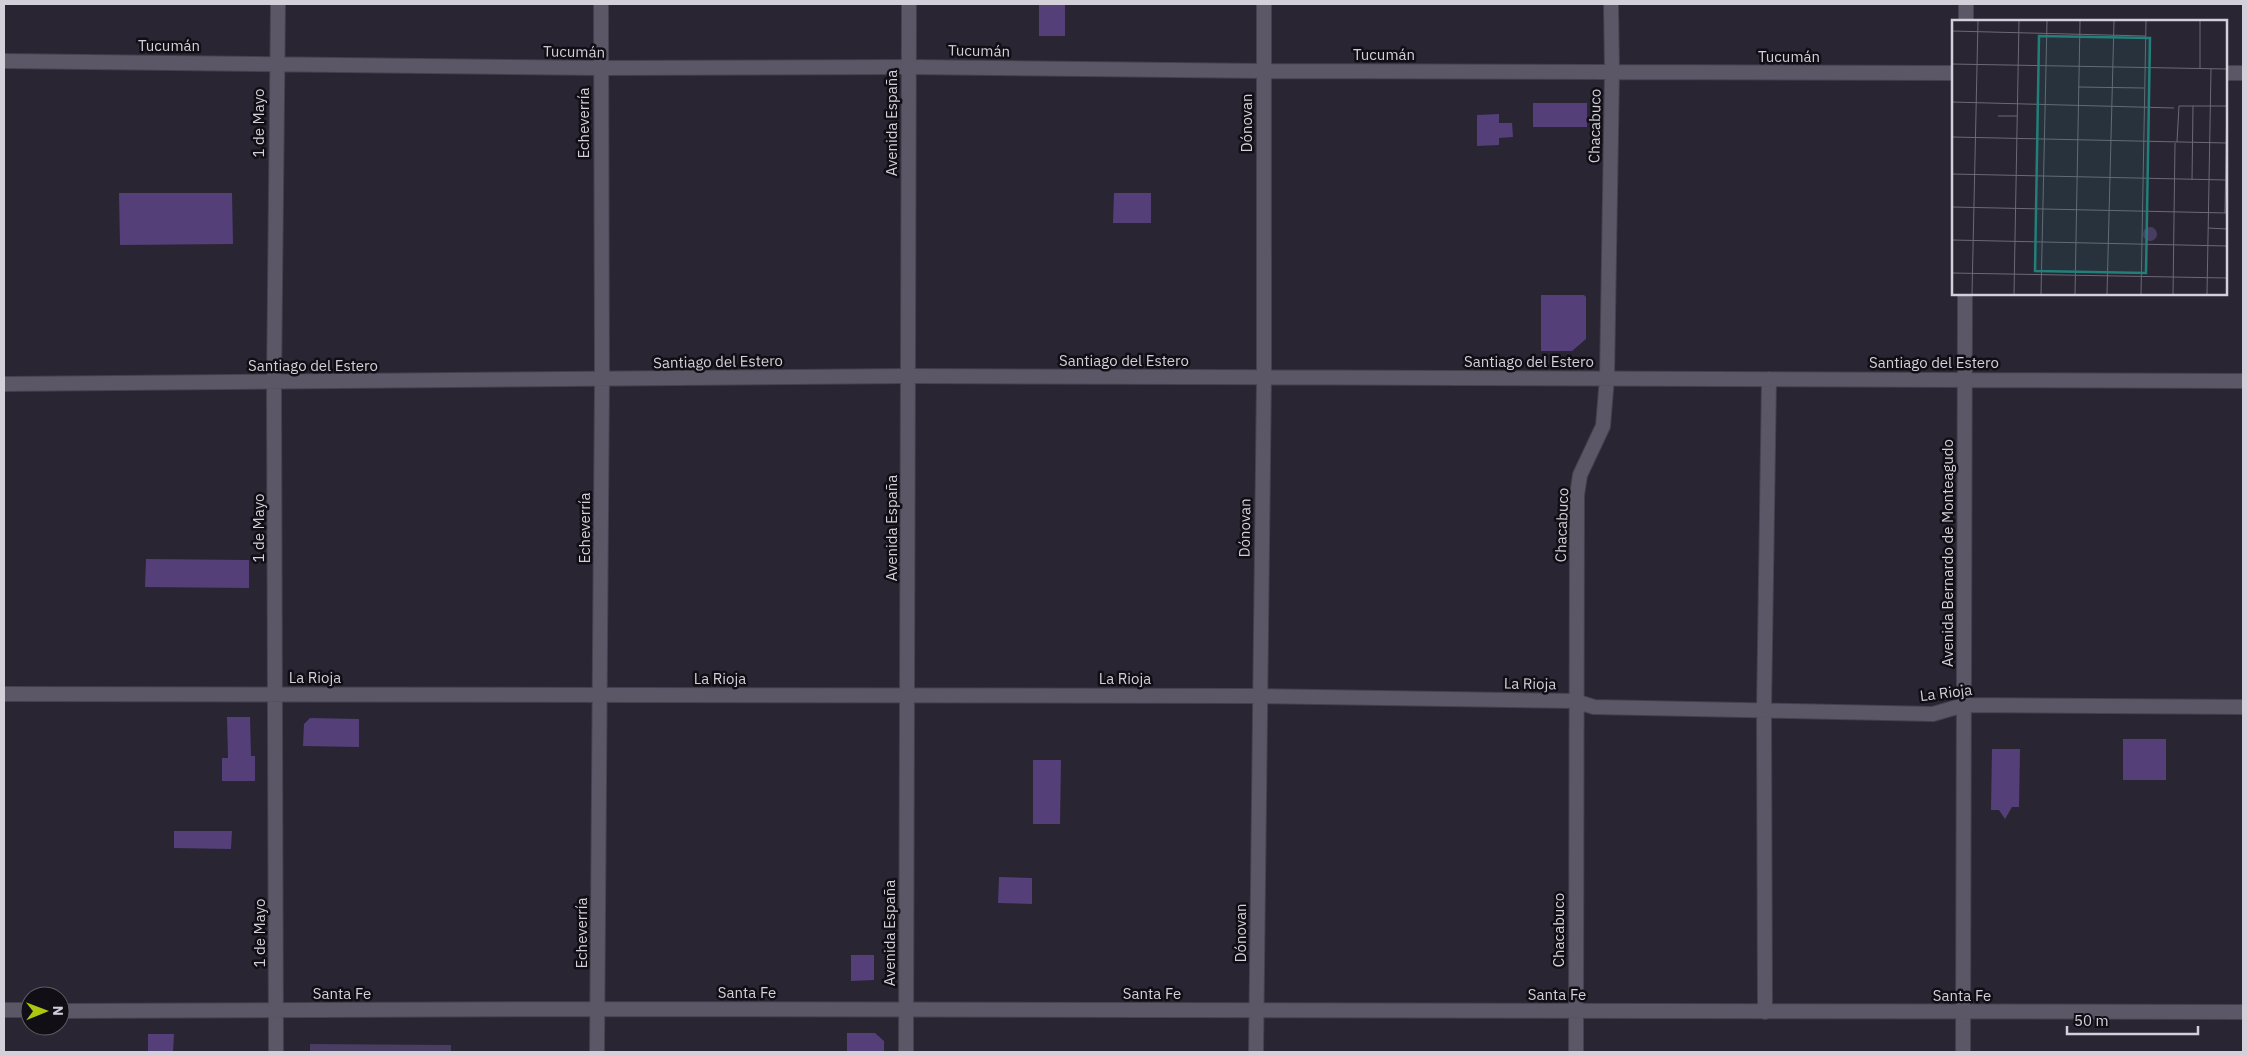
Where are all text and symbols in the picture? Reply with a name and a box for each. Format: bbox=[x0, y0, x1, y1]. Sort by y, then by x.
inset map bbox=[1952, 20, 2227, 295]
street label: Tucumán bbox=[138, 36, 200, 55]
street label: Tucumán bbox=[948, 40, 1010, 61]
street label: Tucumán bbox=[543, 41, 605, 62]
street label: Tucumán bbox=[1353, 45, 1415, 64]
street label: Tucumán bbox=[1758, 47, 1820, 66]
street label: Avenida España bbox=[882, 70, 901, 176]
street label: Echeverría bbox=[574, 87, 593, 159]
street label: 1 de Mayo bbox=[249, 89, 268, 157]
street label: Chacabuco bbox=[1584, 89, 1605, 163]
street label: Dónovan bbox=[1237, 93, 1256, 153]
street label: Santiago del Estero bbox=[653, 351, 783, 372]
street label: Santiago del Estero bbox=[1059, 351, 1189, 370]
street label: Santiago del Estero bbox=[1464, 352, 1594, 371]
street label: Santiago del Estero bbox=[1869, 353, 1999, 372]
street label: Santiago del Estero bbox=[248, 356, 378, 375]
street label: Avenida Bernardo de Monteagudo bbox=[1938, 439, 1957, 667]
street label: Avenida España bbox=[882, 475, 901, 581]
street label: Chacabuco bbox=[1551, 487, 1572, 563]
street label: Echeverría bbox=[575, 492, 594, 564]
street label: 1 de Mayo bbox=[249, 494, 268, 562]
street label: Dónovan bbox=[1234, 498, 1255, 558]
street label: La Rioja bbox=[289, 668, 341, 687]
street label: La Rioja bbox=[694, 669, 746, 688]
street label: La Rioja bbox=[1099, 669, 1151, 688]
street label: La Rioja bbox=[1504, 674, 1556, 693]
street label: La Rioja bbox=[1919, 680, 1973, 705]
street label: Avenida España bbox=[880, 880, 899, 986]
street label: Chacabuco bbox=[1549, 893, 1568, 967]
street label: Echeverría bbox=[572, 897, 591, 969]
street label: 1 de Mayo bbox=[250, 899, 269, 967]
street label: Dónovan bbox=[1231, 903, 1250, 963]
street label: Santa Fe bbox=[718, 983, 776, 1002]
street label: Santa Fe bbox=[313, 984, 371, 1003]
street label: Santa Fe bbox=[1123, 984, 1181, 1003]
street label: Santa Fe bbox=[1528, 985, 1586, 1004]
north arrow bbox=[20, 986, 70, 1036]
street label: Santa Fe bbox=[1933, 986, 1991, 1005]
scale bar bbox=[2067, 1004, 2198, 1036]
text: N bbox=[49, 1006, 67, 1016]
text: 50 m bbox=[2074, 1011, 2109, 1030]

